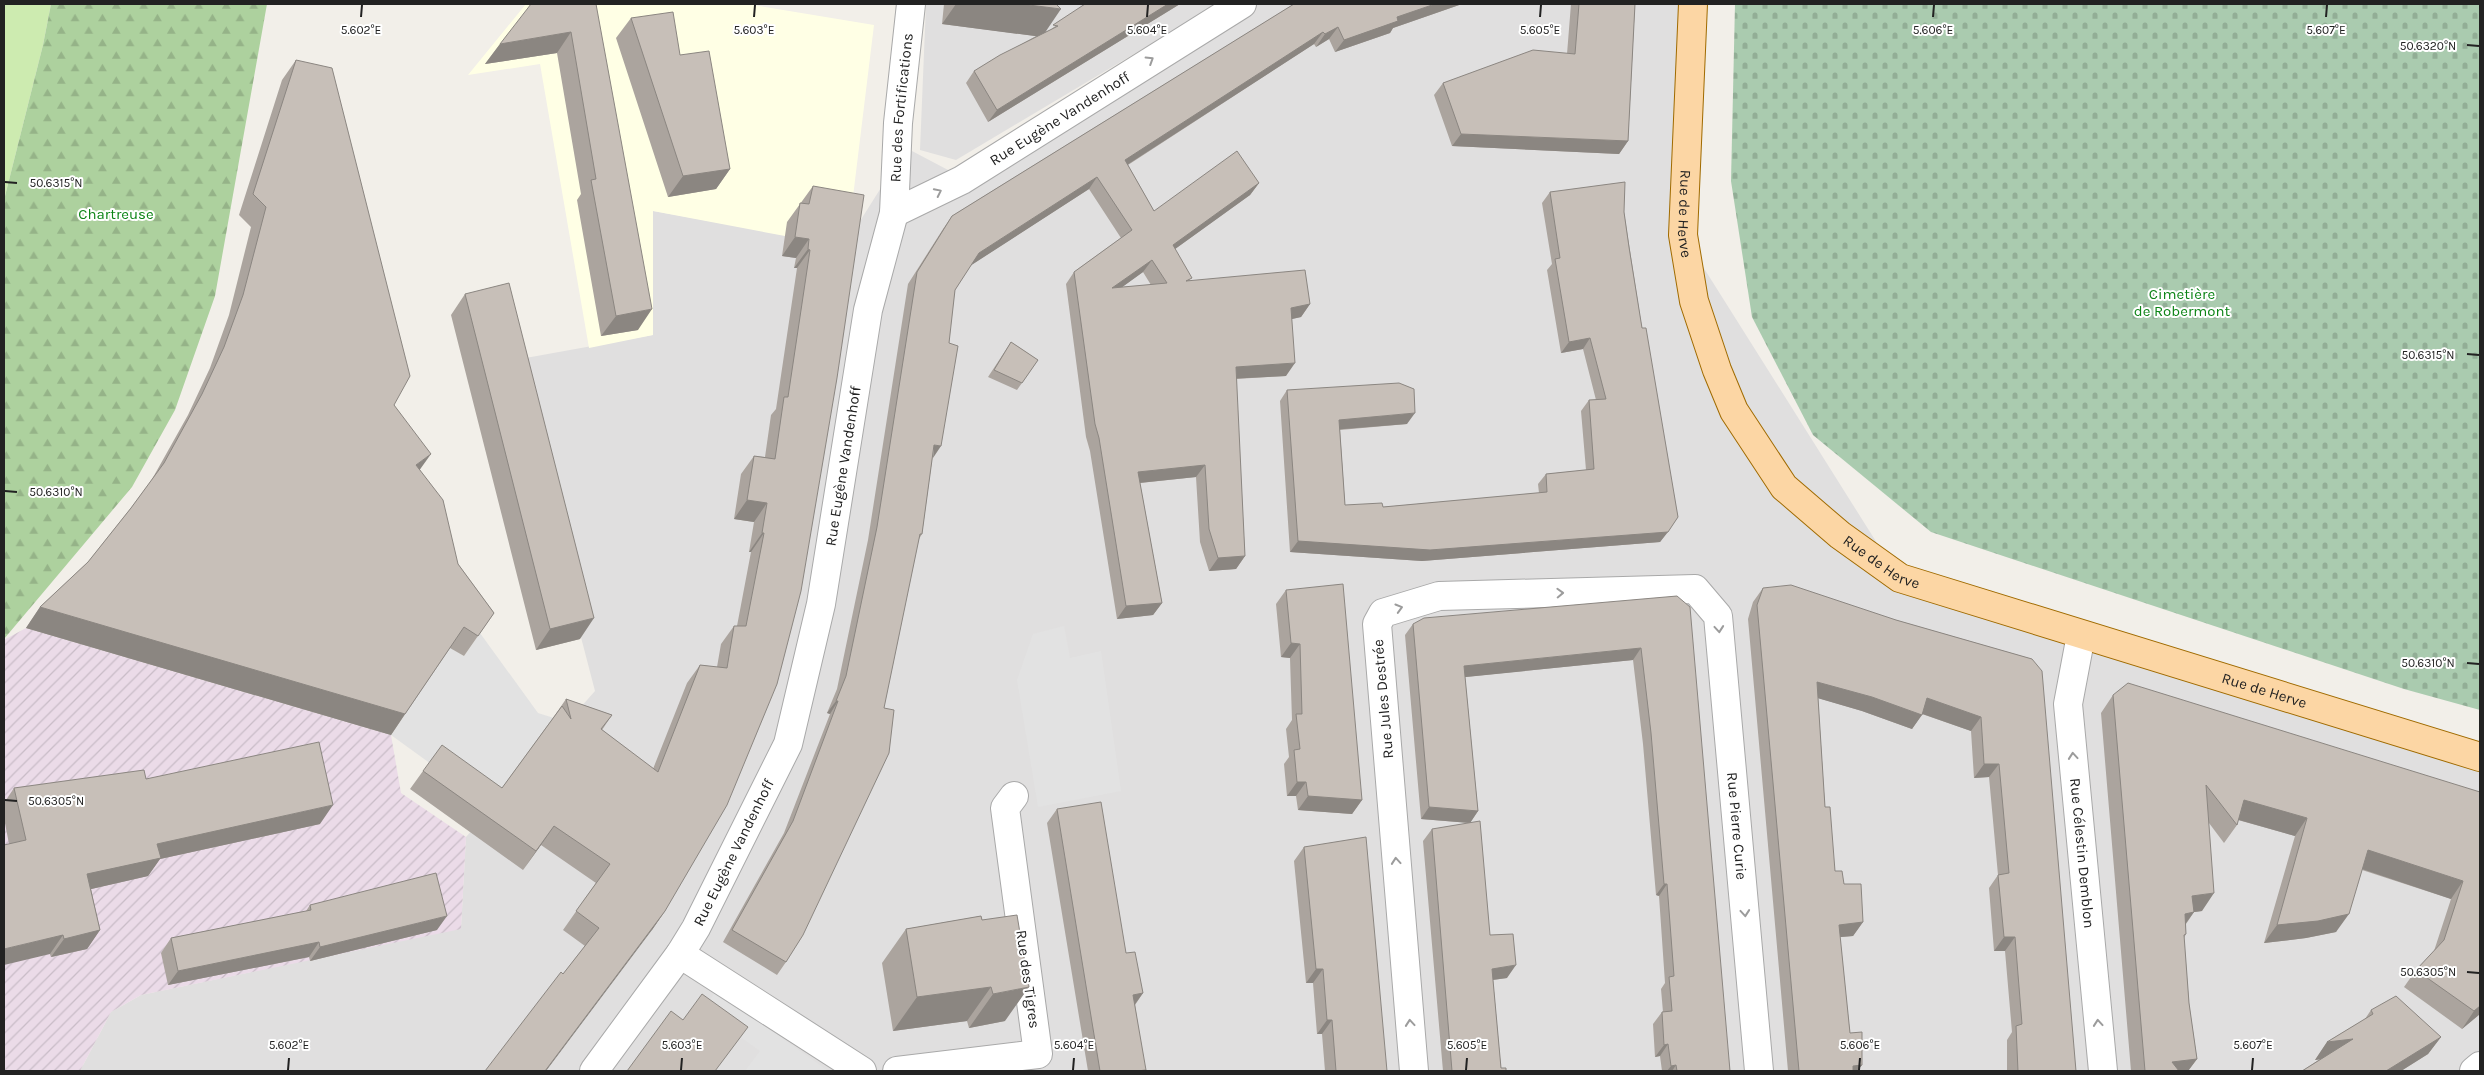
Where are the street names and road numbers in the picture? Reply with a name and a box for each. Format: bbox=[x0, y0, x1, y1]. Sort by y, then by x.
street label: Rue des Fortifications bbox=[886, 32, 917, 183]
street label: Rue Eugène Vandenhoff bbox=[986, 67, 1134, 169]
street label: Rue de Herve bbox=[1674, 169, 1696, 259]
street label: Rue Eugène Vandenhoff bbox=[821, 384, 865, 547]
street label: Rue de Herve bbox=[1840, 531, 1922, 593]
street label: Rue Jules Destrée bbox=[1369, 638, 1397, 760]
street label: Rue de Herve bbox=[2220, 669, 2309, 712]
street label: Rue Pierre Curie bbox=[1723, 771, 1751, 881]
street label: Rue Eugène Vandenhoff bbox=[689, 775, 778, 929]
street label: Rue Célestin Demblon bbox=[2066, 777, 2098, 929]
street label: Rue des Tigres bbox=[1012, 929, 1044, 1029]

